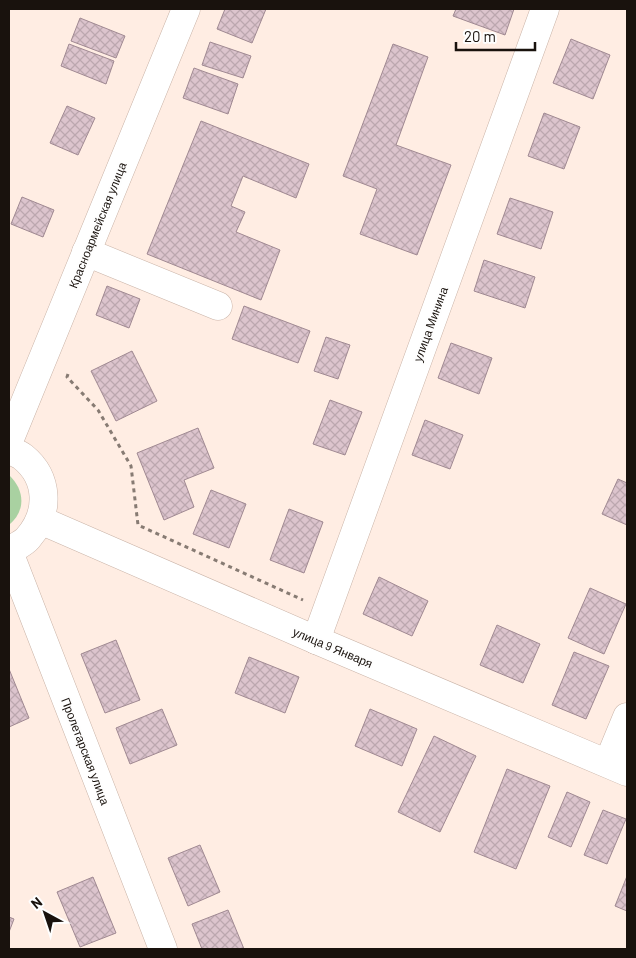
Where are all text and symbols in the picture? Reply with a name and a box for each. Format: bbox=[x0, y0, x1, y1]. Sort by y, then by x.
scale bar bbox=[456, 20, 535, 52]
text: 20 m bbox=[464, 27, 496, 45]
street label: Красноармейская улица bbox=[65, 160, 130, 290]
street label: улица Минина bbox=[410, 284, 451, 364]
street label: улица 9 Января bbox=[291, 624, 375, 671]
street label: Пролетарская улица bbox=[58, 695, 113, 807]
north arrow bbox=[20, 888, 70, 938]
text: N bbox=[27, 893, 45, 912]

